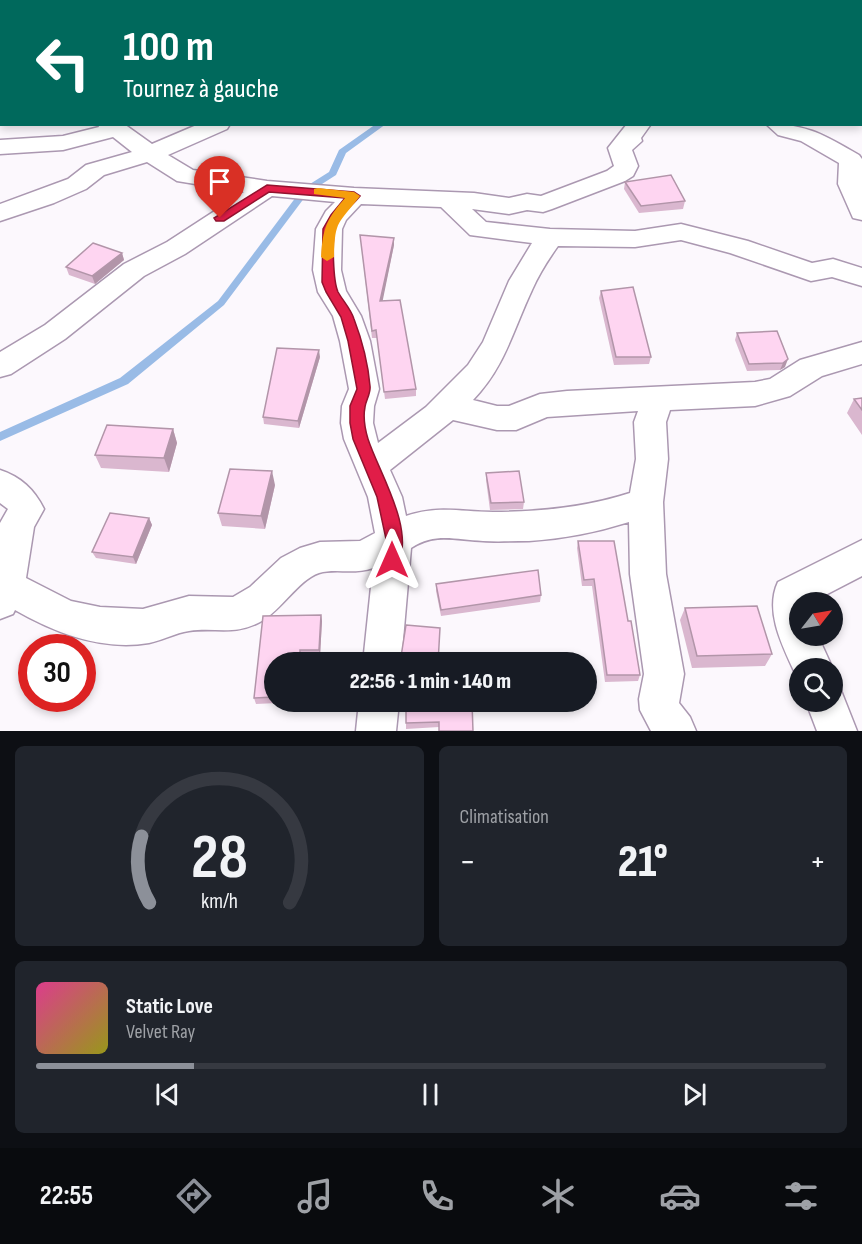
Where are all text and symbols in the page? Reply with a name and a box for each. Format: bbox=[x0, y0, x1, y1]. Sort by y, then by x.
text: 100 m bbox=[123, 22, 214, 73]
icon: left bbox=[24, 24, 102, 102]
text: Tournez à gauche bbox=[123, 73, 279, 105]
pin bbox=[194, 156, 245, 218]
icon: arrive bbox=[203, 165, 236, 198]
position arrow bbox=[360, 528, 424, 592]
north arrow bbox=[789, 592, 843, 646]
map controls bbox=[789, 592, 843, 712]
speed limit sign: 30 bbox=[18, 634, 96, 712]
button: search bbox=[789, 658, 843, 712]
text: 22:56 · 1 min · 140 m bbox=[350, 668, 511, 695]
text: Climatisation bbox=[460, 805, 549, 829]
text: 28 bbox=[191, 821, 248, 896]
text: 21° bbox=[618, 835, 668, 890]
text: − bbox=[460, 842, 476, 882]
text: + bbox=[810, 842, 826, 882]
text: km/h bbox=[201, 889, 238, 914]
text: Static Love bbox=[126, 993, 213, 1020]
text: Velvet Ray bbox=[126, 1020, 195, 1044]
icon: previous bbox=[151, 1078, 184, 1111]
icon: pause bbox=[414, 1078, 447, 1111]
icon: next bbox=[678, 1078, 711, 1111]
icon: directions bbox=[173, 1175, 215, 1217]
icon: music bbox=[294, 1175, 336, 1217]
icon: phone bbox=[416, 1175, 458, 1217]
icon: climate bbox=[537, 1175, 579, 1217]
icon: car bbox=[659, 1175, 701, 1217]
icon: filters bbox=[780, 1175, 822, 1217]
text: 22:55 bbox=[40, 1180, 93, 1212]

